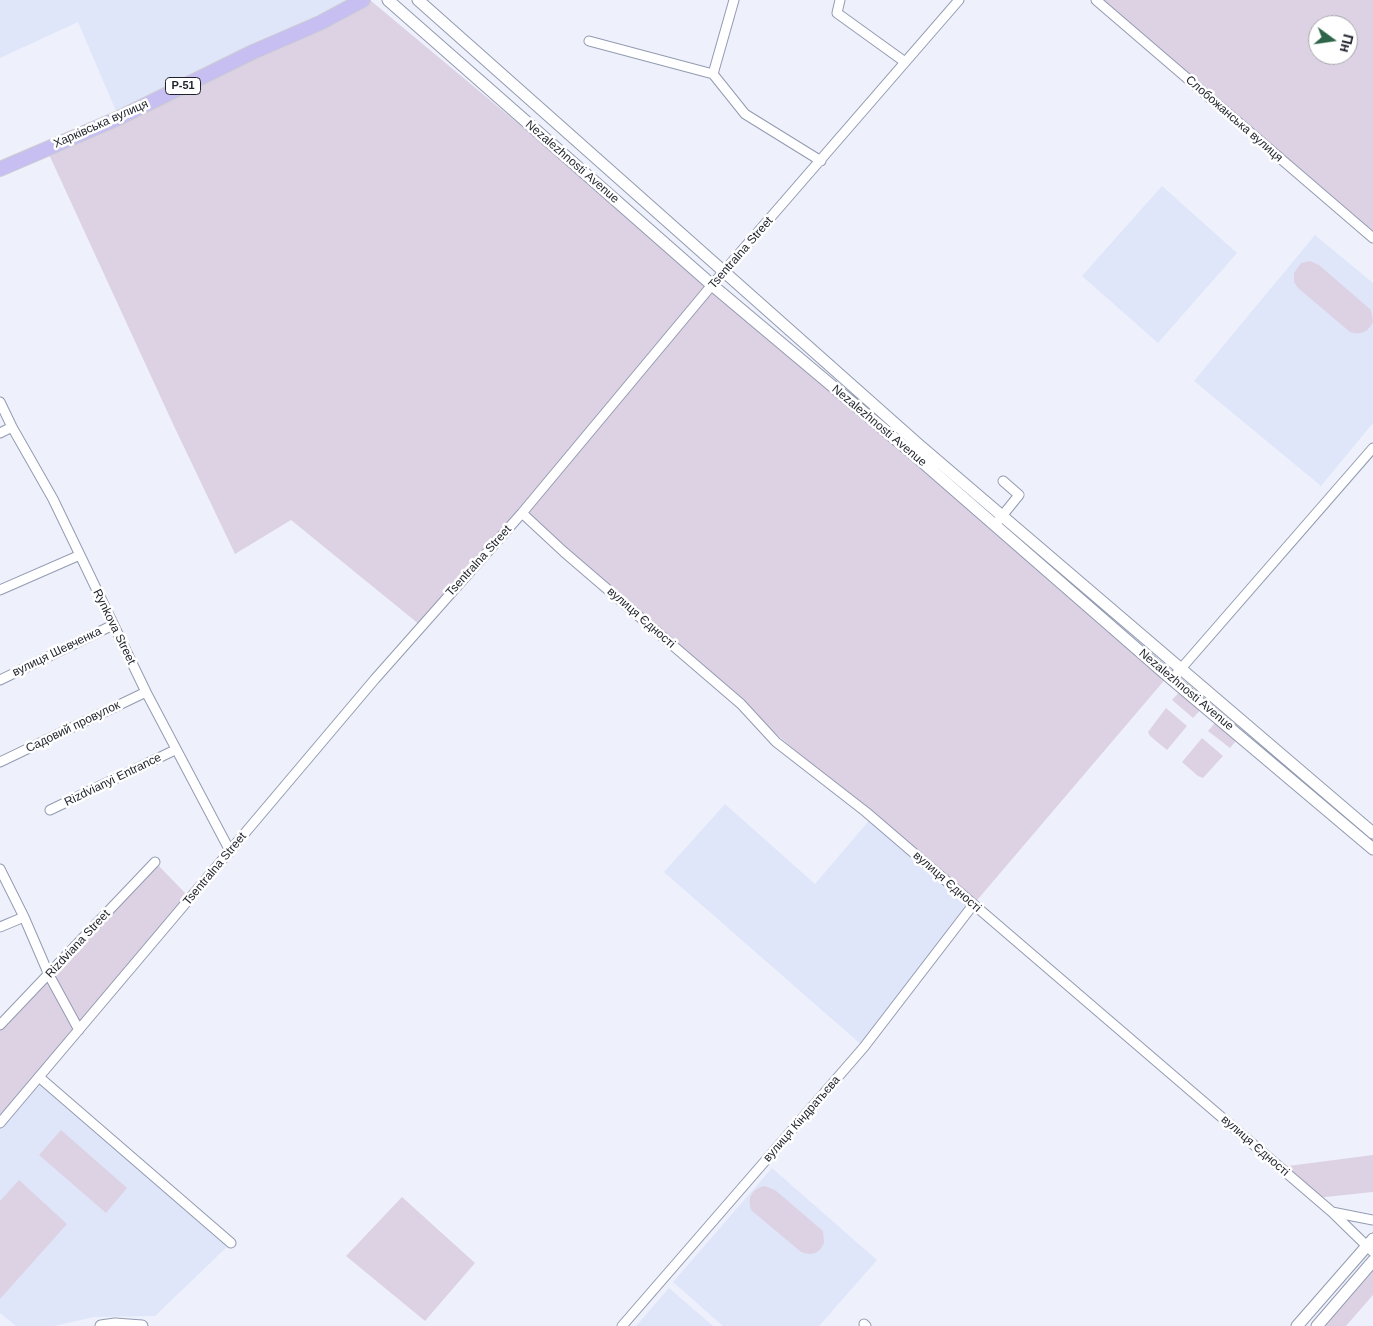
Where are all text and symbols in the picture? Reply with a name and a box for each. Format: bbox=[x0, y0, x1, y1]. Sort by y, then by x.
north arrow bbox=[1308, 15, 1358, 65]
text: Пн bbox=[1337, 32, 1357, 54]
street label: Слобожанська вулиця bbox=[1183, 73, 1285, 165]
road number: Р-51 bbox=[166, 78, 200, 94]
street label: Харківська вулиця bbox=[51, 97, 151, 151]
street label: Nezalezhnosti Avenue bbox=[522, 117, 622, 207]
street label: Tsentralna Street bbox=[706, 214, 776, 292]
street label: Nezalezhnosti Avenue bbox=[829, 382, 929, 470]
street label: Tsentralna Street bbox=[443, 522, 515, 600]
street label: вулиця Єдності bbox=[604, 585, 678, 651]
street label: Rynkova Street bbox=[90, 587, 138, 667]
street label: вулиця Шевченка bbox=[10, 624, 104, 680]
street label: Nezalezhnosti Avenue bbox=[1136, 646, 1236, 734]
street label: Садовий провулок bbox=[24, 698, 122, 756]
street label: Rizdvianyi Entrance bbox=[62, 750, 164, 810]
street label: Tsentralna Street bbox=[180, 830, 250, 908]
street label: вулиця Єдності bbox=[910, 849, 984, 915]
street label: Rizdviana Street bbox=[43, 907, 113, 981]
street label: вулиця Кіндратьєва bbox=[761, 1073, 843, 1165]
street label: вулиця Єдності bbox=[1218, 1113, 1292, 1179]

